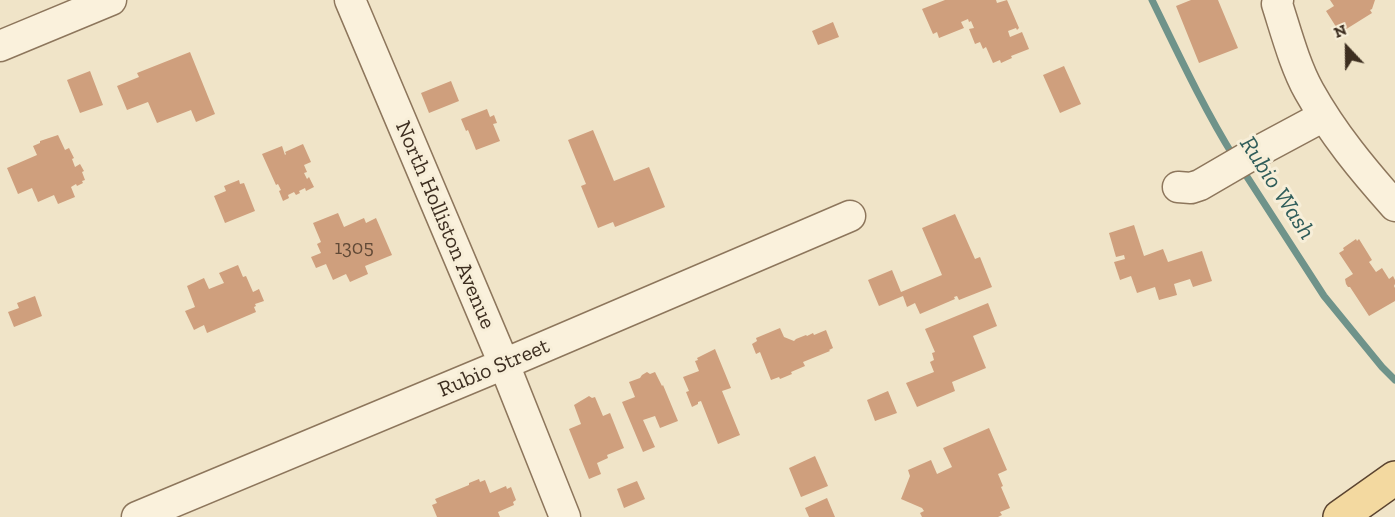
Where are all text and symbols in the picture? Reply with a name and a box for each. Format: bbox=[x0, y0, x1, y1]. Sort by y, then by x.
north arrow bbox=[1317, 18, 1377, 78]
text: N bbox=[1331, 20, 1349, 42]
street label: North Holliston Avenue bbox=[389, 117, 501, 333]
water label: Rubio Wash bbox=[1233, 131, 1321, 245]
house number: 1305 bbox=[334, 236, 374, 260]
street label: Rubio Street bbox=[434, 333, 554, 403]

